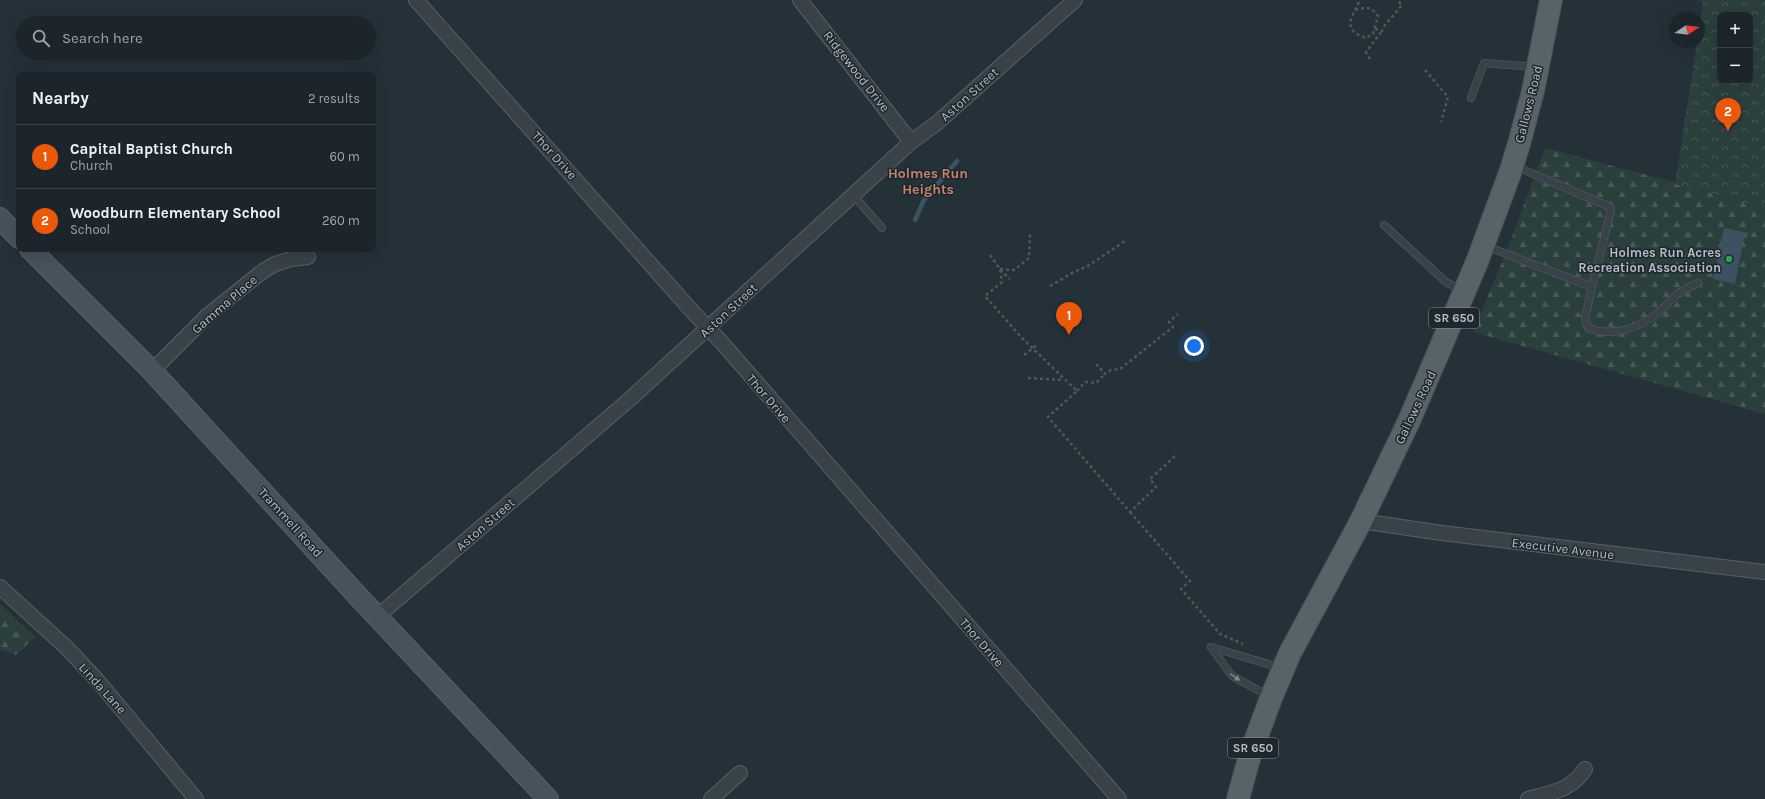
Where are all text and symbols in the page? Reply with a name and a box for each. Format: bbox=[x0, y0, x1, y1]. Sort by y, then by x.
north arrow bbox=[1669, 12, 1705, 48]
map controls bbox=[1717, 12, 1753, 84]
button: + bbox=[1717, 12, 1753, 48]
search box bbox=[16, 16, 376, 60]
icon: search bbox=[30, 27, 52, 49]
street label: Ridgewood Drive bbox=[820, 28, 893, 115]
text: Search here bbox=[62, 29, 143, 47]
button: − bbox=[1717, 48, 1753, 84]
street label: Aston Street bbox=[937, 64, 1002, 124]
street label: Gallows Road bbox=[1512, 64, 1545, 144]
text: Nearby bbox=[32, 88, 89, 108]
text: 2 results bbox=[308, 91, 360, 106]
pin: 2 bbox=[1715, 98, 1741, 131]
street label: Thor Drive bbox=[529, 128, 580, 183]
text: Capital Baptist Church bbox=[70, 140, 233, 158]
text: 1 bbox=[43, 149, 47, 164]
text: 60 m bbox=[330, 149, 360, 164]
text: Church bbox=[70, 158, 113, 173]
district label: Holmes Run Heights bbox=[888, 165, 968, 198]
text: Woodburn Elementary School bbox=[70, 204, 281, 222]
text: 2 bbox=[41, 213, 49, 228]
text: 260 m bbox=[322, 213, 360, 228]
text: School bbox=[70, 222, 110, 237]
place label: Holmes Run Acres Recreation Association bbox=[1578, 245, 1721, 275]
marker: Holmes Run Acres Recreation Association bbox=[1724, 254, 1734, 264]
street label: Gamma Place bbox=[189, 272, 260, 337]
street label: Aston Street bbox=[697, 280, 760, 341]
pin: 1 bbox=[1056, 302, 1082, 335]
road number: SR 650 bbox=[1429, 308, 1479, 328]
your location bbox=[1184, 336, 1204, 356]
street label: Gallows Road bbox=[1392, 368, 1439, 446]
street label: Thor Drive bbox=[743, 371, 794, 426]
street label: Trammell Road bbox=[255, 484, 326, 560]
street label: Aston Street bbox=[453, 495, 518, 554]
street label: Executive Avenue bbox=[1511, 535, 1615, 562]
street label: Thor Drive bbox=[956, 615, 1007, 670]
street label: Linda Lane bbox=[76, 660, 130, 717]
one-way arrow bbox=[1230, 673, 1241, 681]
road number: SR 650 bbox=[1228, 738, 1278, 758]

